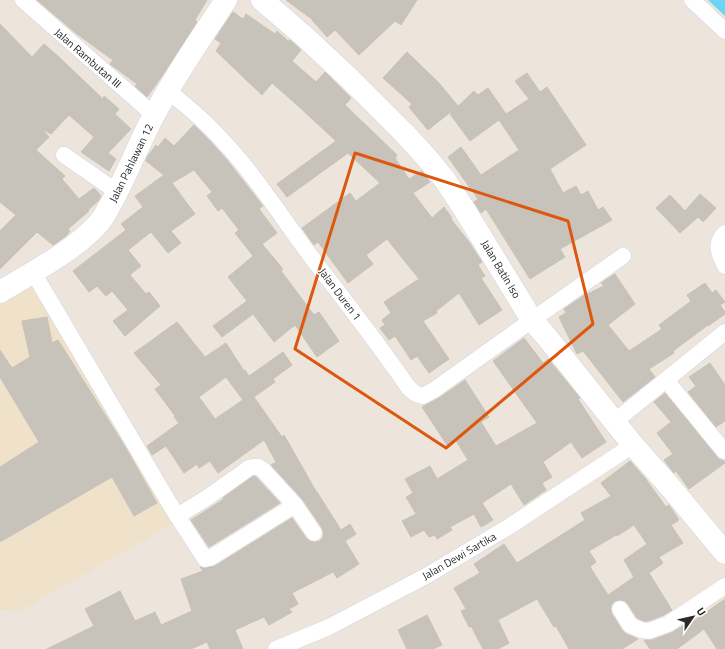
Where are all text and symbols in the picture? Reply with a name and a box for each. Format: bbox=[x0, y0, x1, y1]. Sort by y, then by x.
street label: Jalan Rambutan III bbox=[51, 24, 125, 92]
street label: Jalan Pahlawan 12 bbox=[105, 121, 157, 205]
street label: Jalan Batin Iso bbox=[477, 237, 525, 301]
street label: Jalan Duren 1 bbox=[315, 265, 365, 323]
street label: Jalan Dewi Sartika bbox=[419, 528, 499, 584]
north arrow bbox=[673, 597, 713, 637]
text: U bbox=[693, 604, 710, 619]

